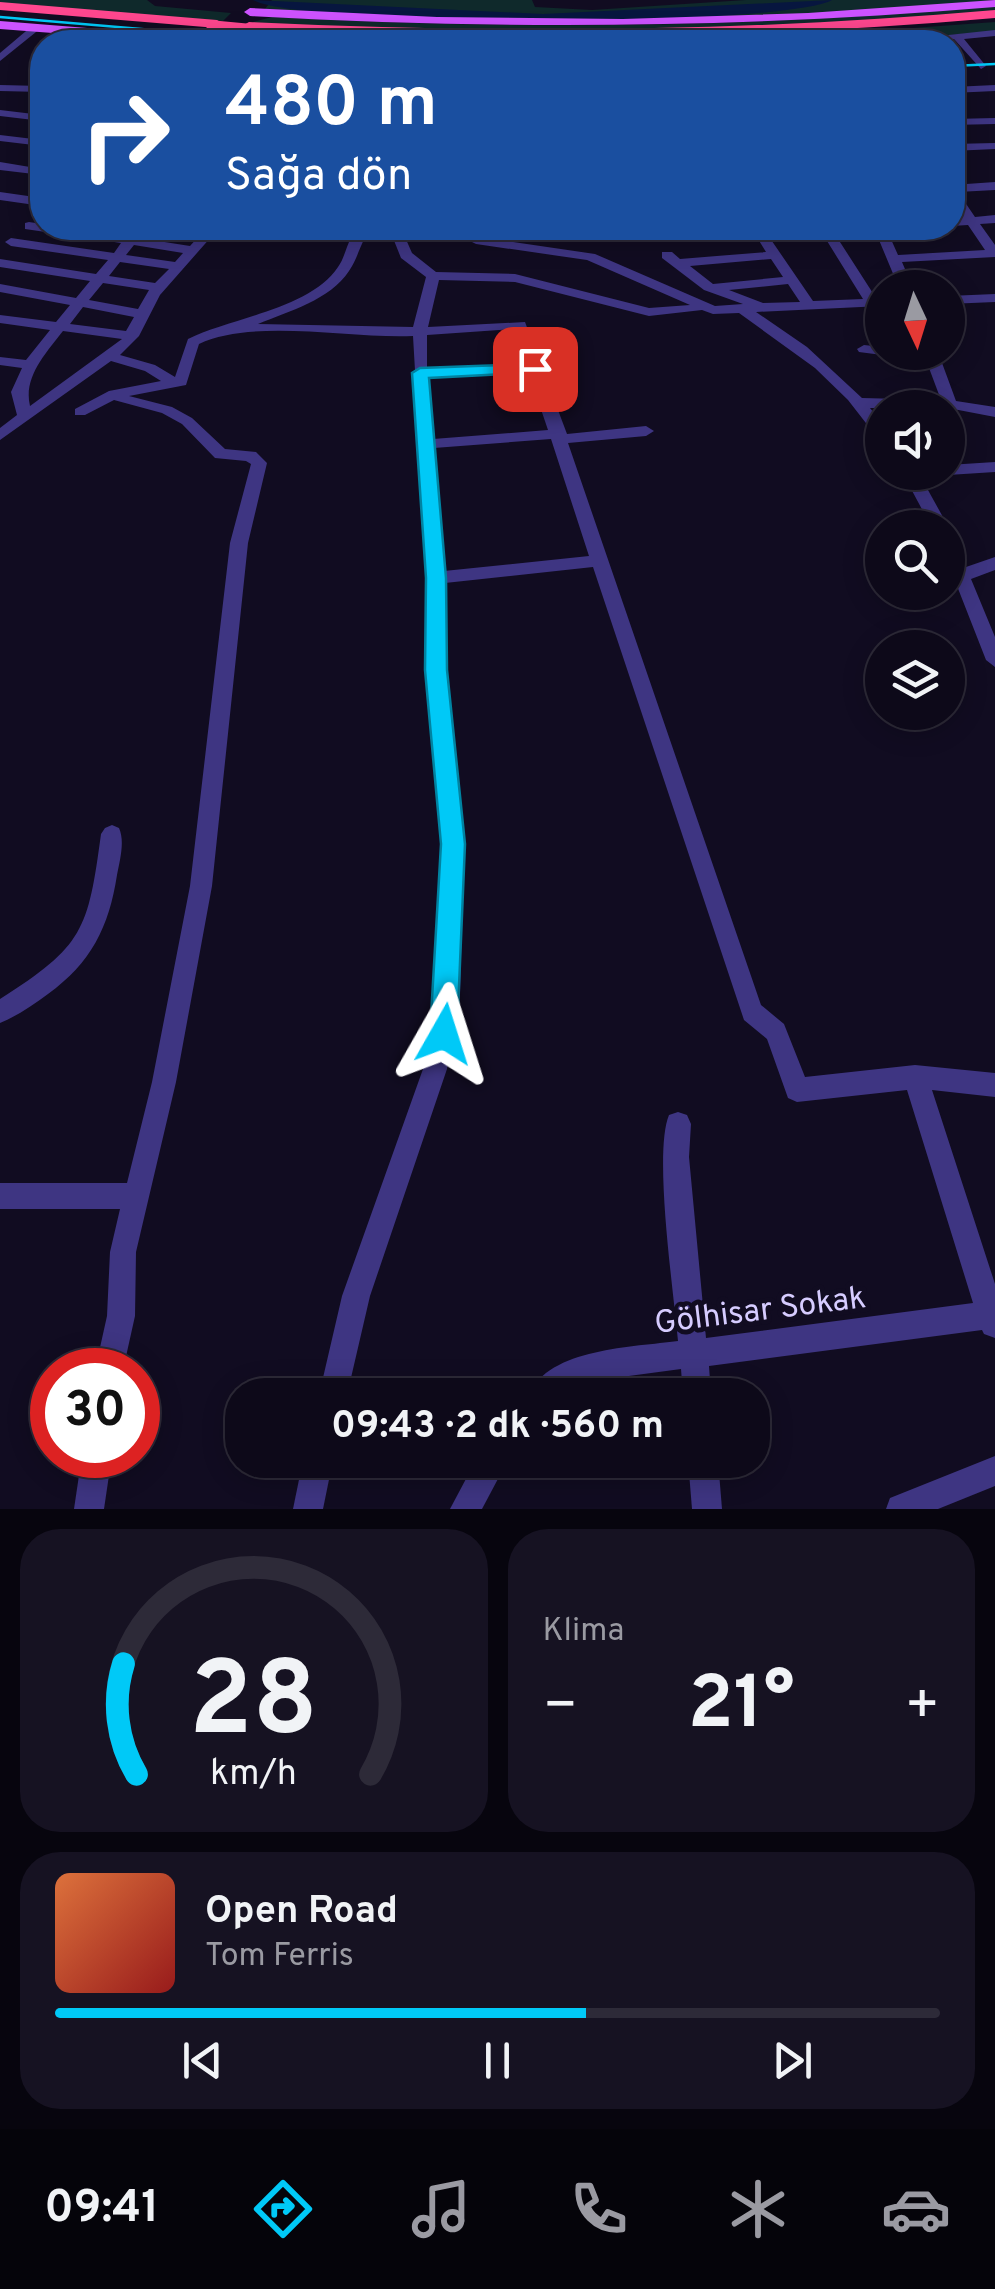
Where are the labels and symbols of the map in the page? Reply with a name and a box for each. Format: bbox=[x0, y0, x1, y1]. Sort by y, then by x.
north arrow bbox=[865, 270, 965, 370]
pin bbox=[493, 327, 578, 412]
position arrow bbox=[392, 982, 496, 1086]
street label: Gölhisar Sokak bbox=[652, 1279, 868, 1345]
speed limit sign: 30 bbox=[30, 1348, 160, 1478]

